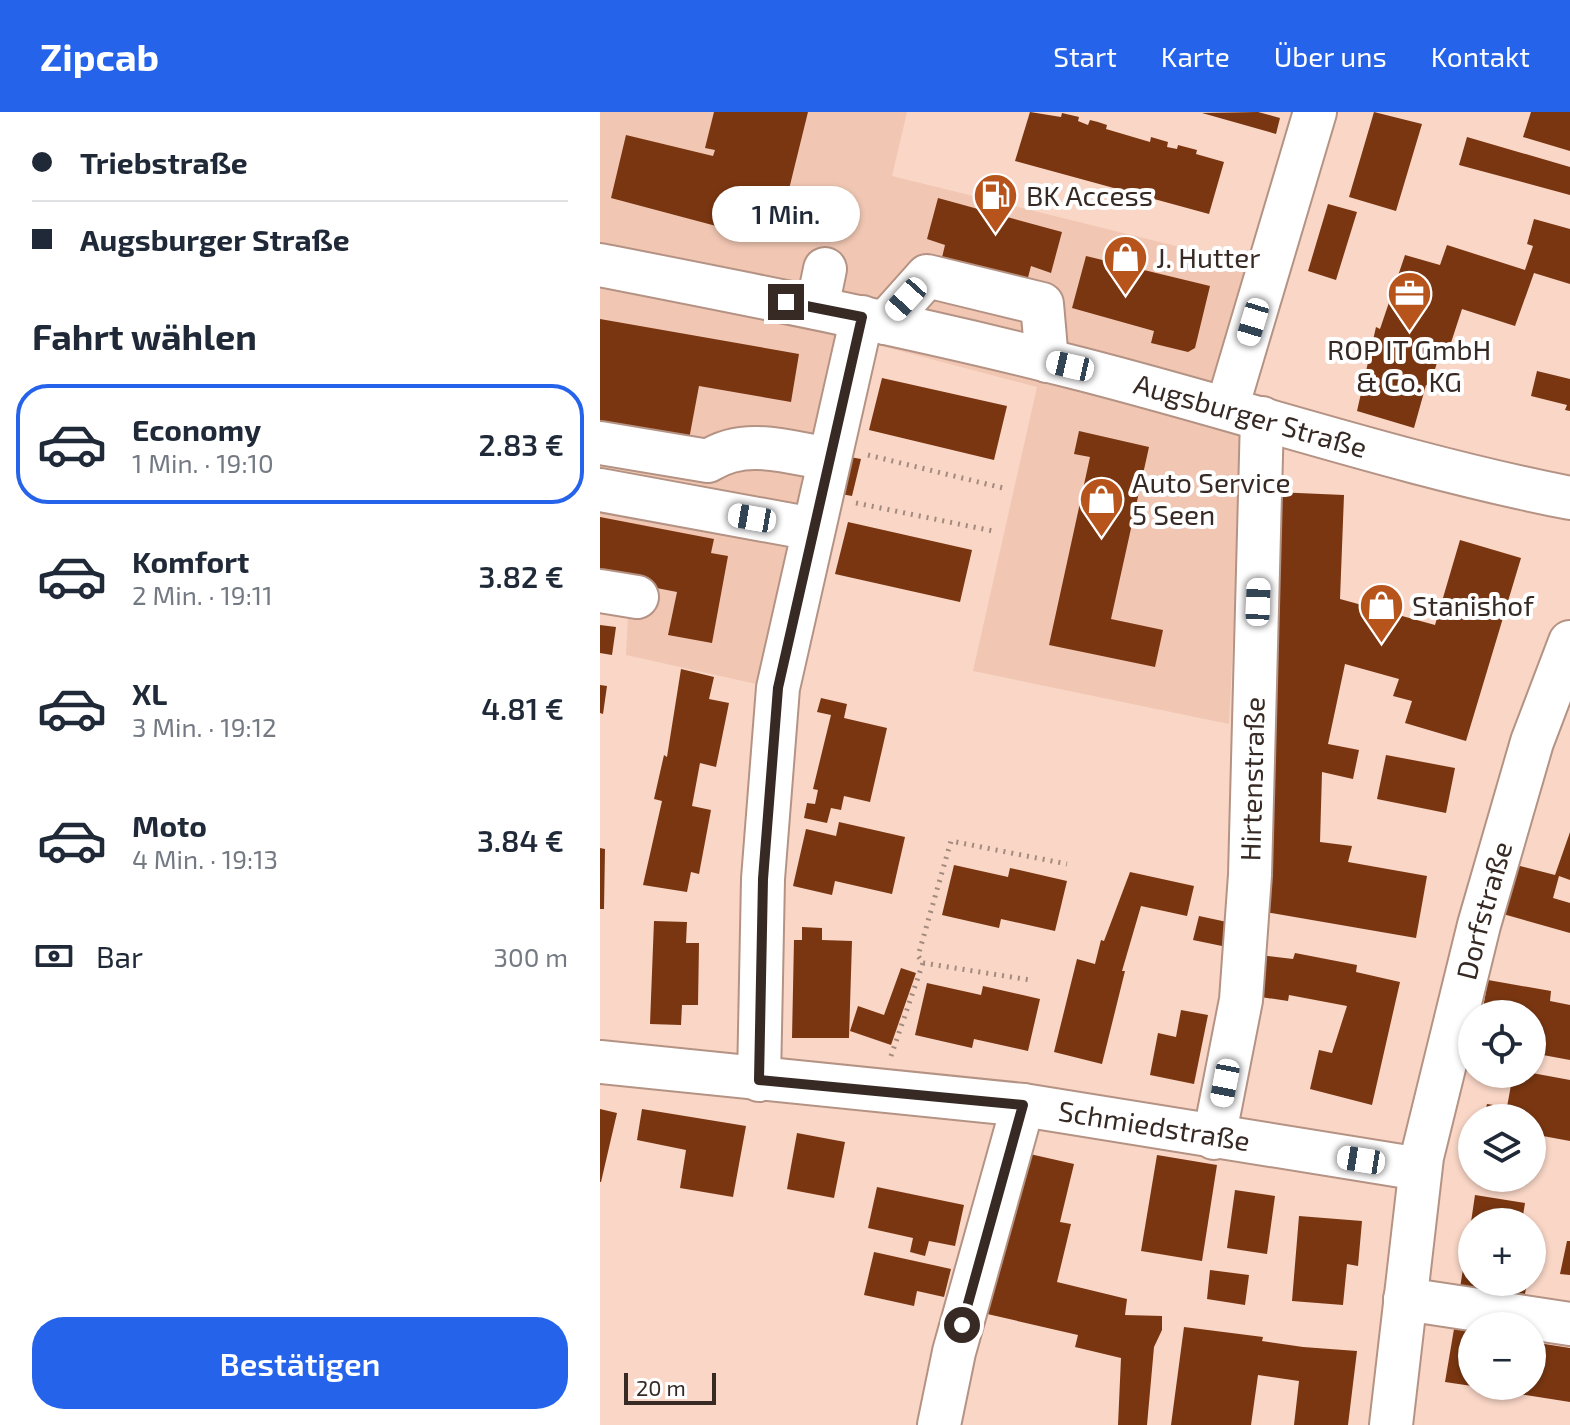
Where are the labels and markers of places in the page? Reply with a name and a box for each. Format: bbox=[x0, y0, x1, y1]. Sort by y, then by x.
fuel station icon: BK Access bbox=[971, 172, 1019, 235]
place label: BK Access bbox=[1026, 178, 1153, 212]
shop icon: J. Hutter bbox=[1101, 234, 1149, 297]
place label: J. Hutter bbox=[1156, 240, 1260, 274]
office icon: ROP IT GmbH & Co. KG bbox=[1385, 269, 1433, 332]
place label: ROP IT GmbH & Co. KG bbox=[1327, 332, 1491, 398]
place label: Auto Service 5 Seen bbox=[1132, 465, 1290, 531]
shop icon: Auto Service 5 Seen bbox=[1077, 475, 1125, 538]
shop icon: Stanishof bbox=[1357, 582, 1405, 645]
place label: Stanishof bbox=[1412, 588, 1535, 622]

